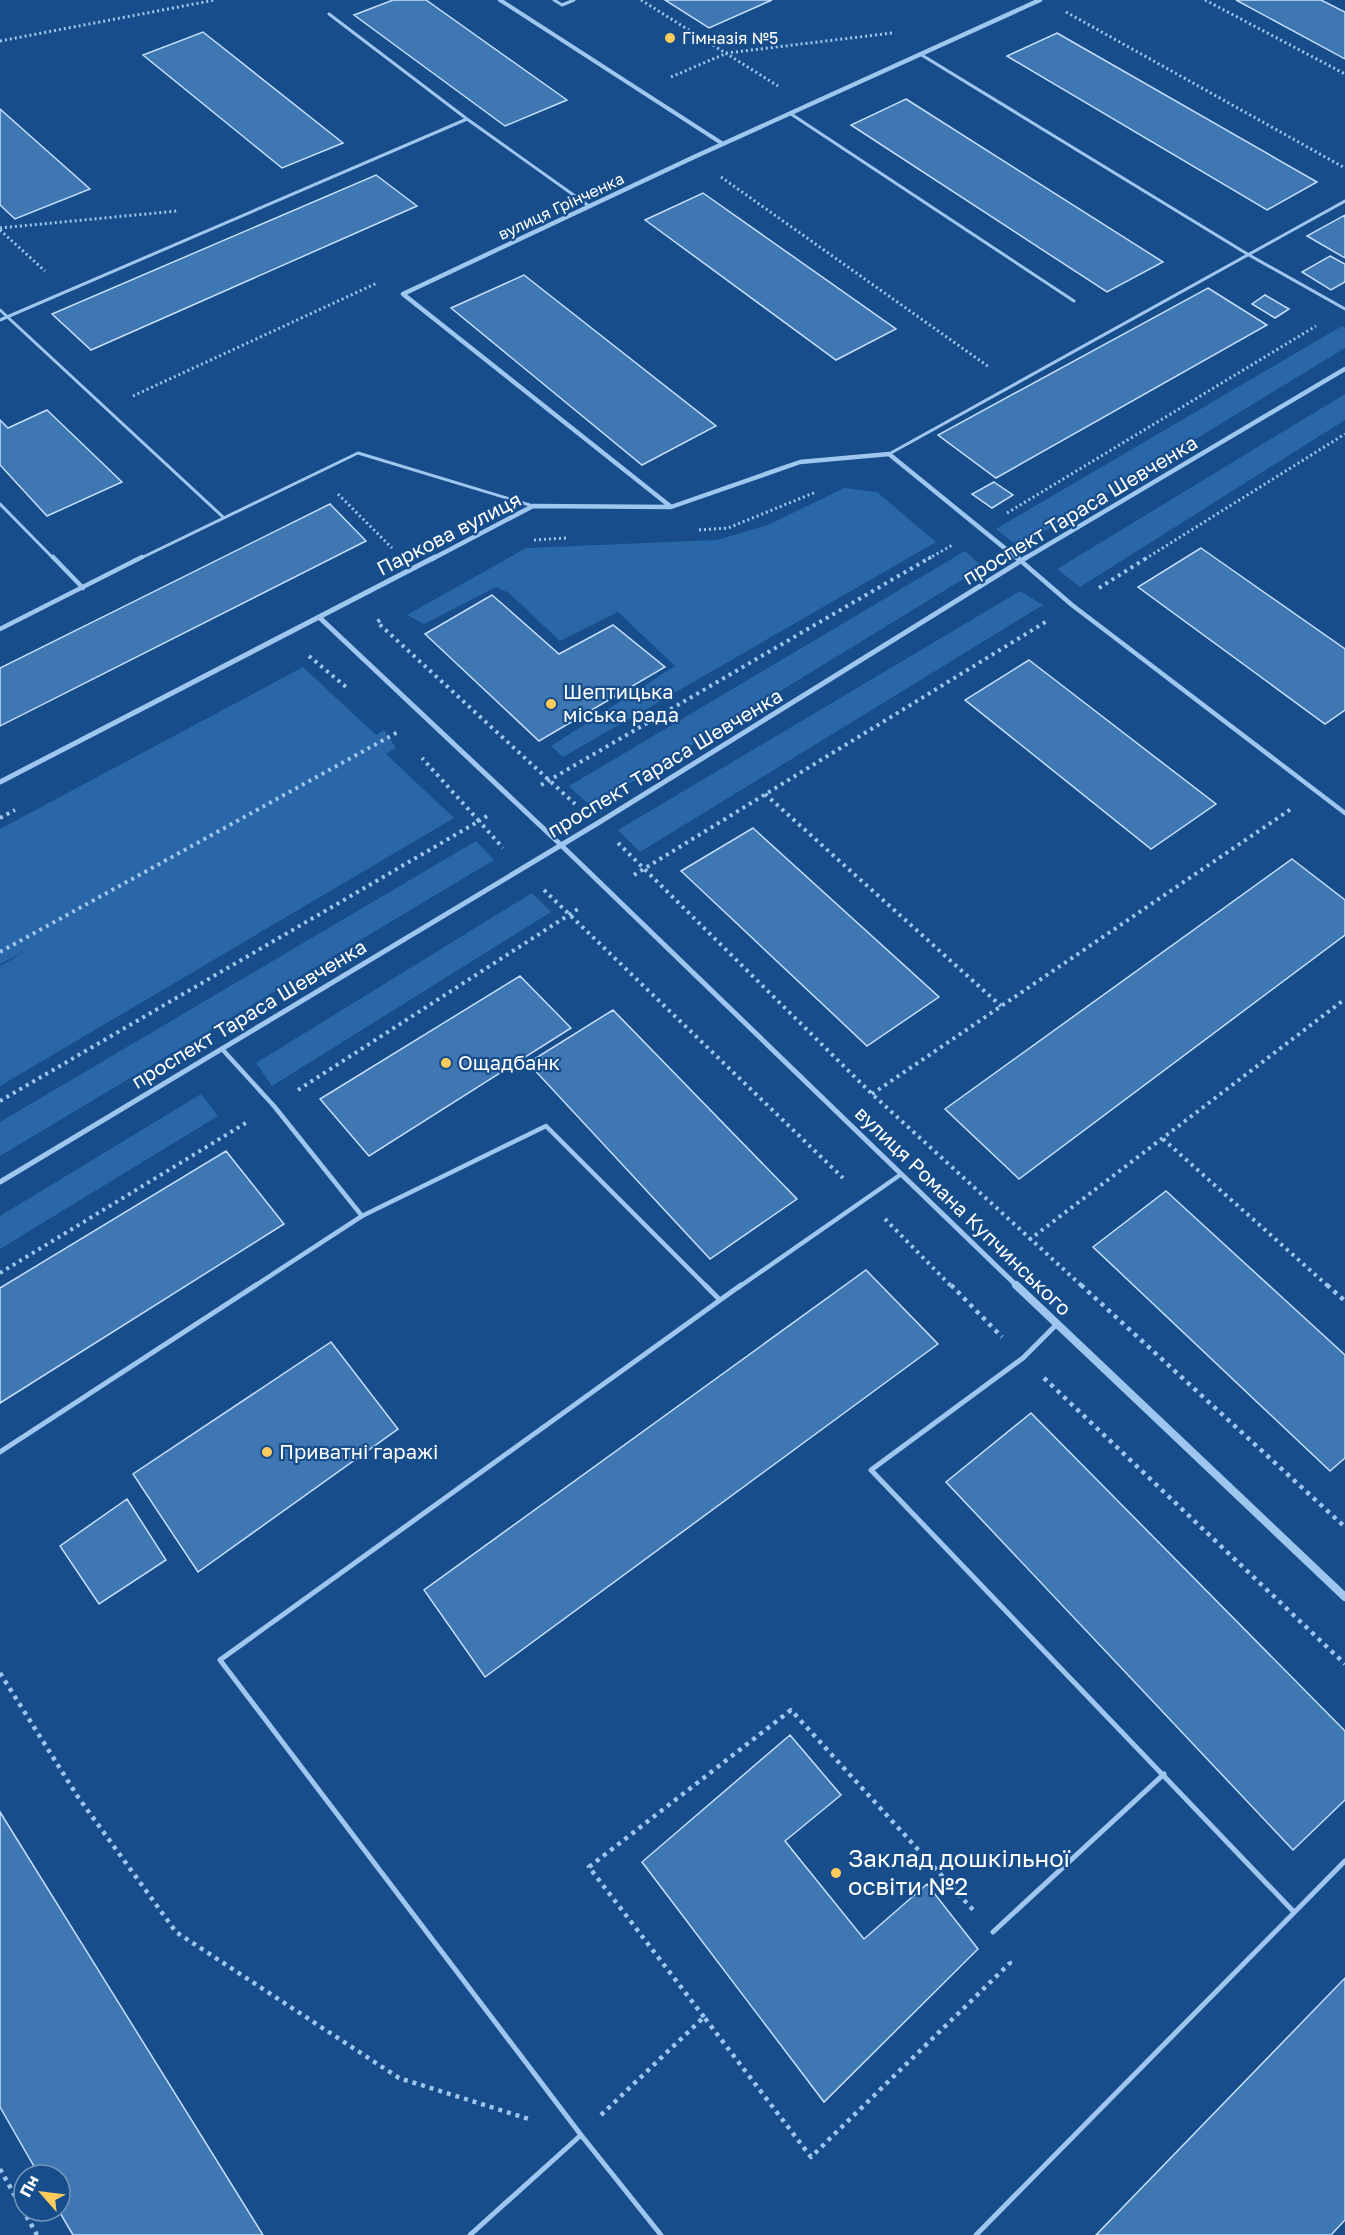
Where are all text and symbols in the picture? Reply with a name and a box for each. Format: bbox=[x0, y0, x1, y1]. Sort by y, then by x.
place label: Гімназія №5 bbox=[682, 28, 778, 48]
marker: Гімназія №5 bbox=[663, 31, 677, 45]
street label: вулиця Грінченка bbox=[495, 168, 627, 244]
street label: проспект Тараса Шевченка bbox=[958, 429, 1201, 589]
street label: Паркова вулиця bbox=[372, 486, 525, 580]
place label: Шептицька міська рада bbox=[563, 679, 679, 726]
street label: проспект Тараса Шевченка bbox=[543, 682, 786, 842]
marker: Шептицька міська рада bbox=[544, 697, 558, 711]
street label: проспект Тараса Шевченка bbox=[127, 933, 370, 1093]
place label: Ощадбанк bbox=[458, 1050, 560, 1074]
marker: Ощадбанк bbox=[439, 1056, 453, 1070]
street label: вулиця Романа Купчинського bbox=[851, 1101, 1077, 1320]
place label: Приватні гаражі bbox=[279, 1439, 438, 1463]
marker: Приватні гаражі bbox=[260, 1445, 274, 1459]
place label: Заклад дошкільної освіти №2 bbox=[848, 1843, 1072, 1900]
marker: Заклад дошкільної освіти №2 bbox=[829, 1866, 843, 1880]
north arrow bbox=[12, 2163, 72, 2223]
text: Пн bbox=[15, 2172, 43, 2200]

